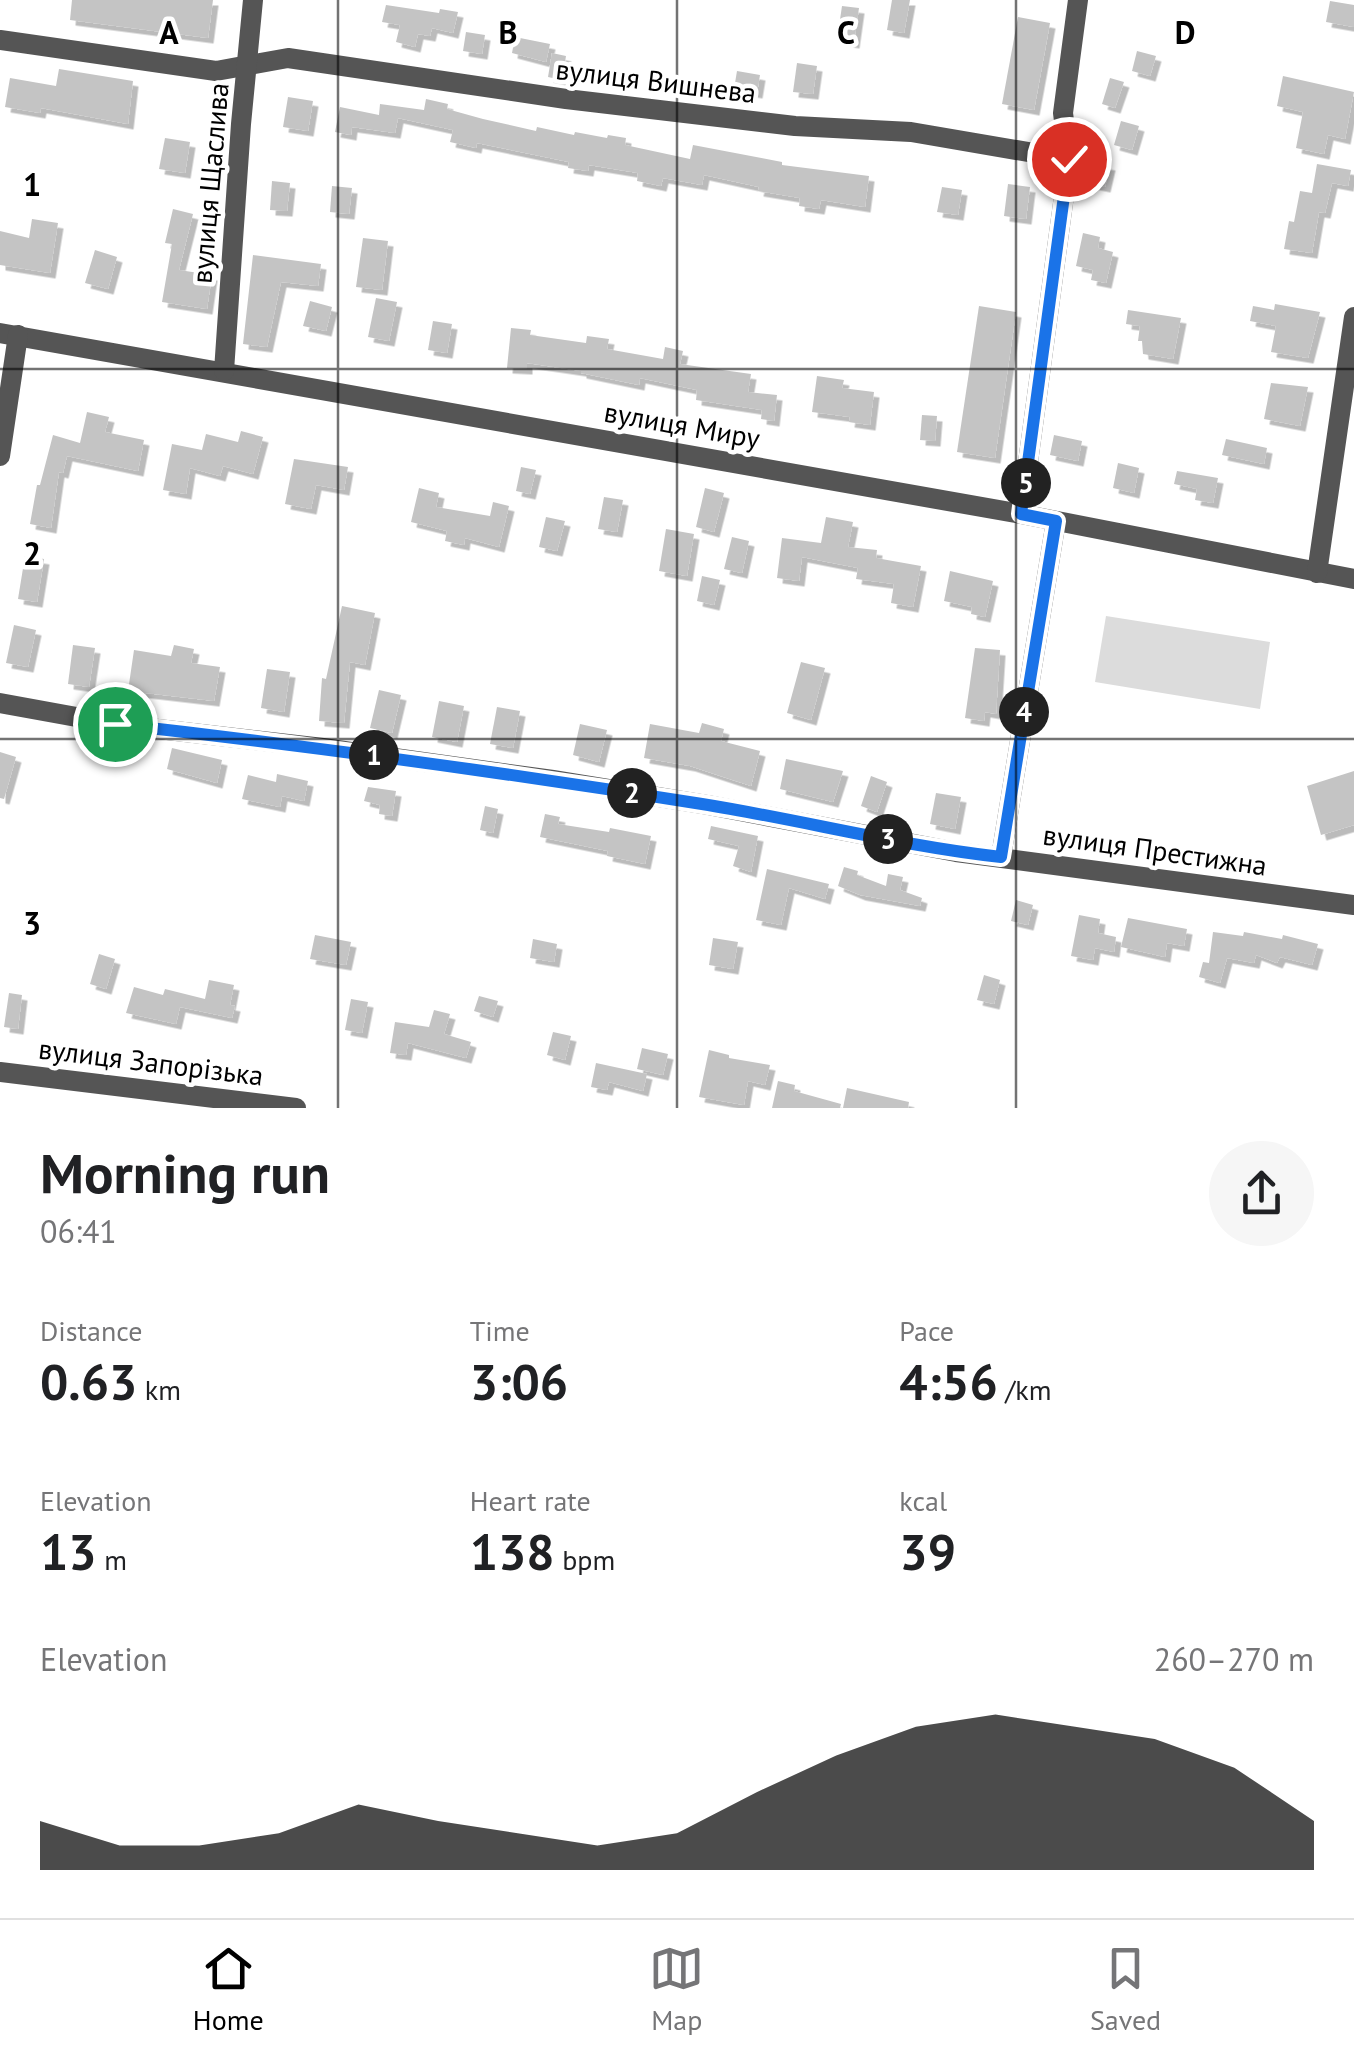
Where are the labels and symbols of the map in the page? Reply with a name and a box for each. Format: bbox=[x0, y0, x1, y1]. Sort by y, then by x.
text: A bbox=[159, 11, 179, 53]
text: B bbox=[499, 11, 517, 53]
text: C bbox=[837, 11, 855, 53]
text: D bbox=[1175, 11, 1195, 53]
street label: вулиця Вишнева bbox=[554, 50, 758, 111]
street label: вулиця Щаслива bbox=[182, 81, 237, 285]
pin bbox=[1027, 117, 1112, 202]
text: 1 bbox=[23, 163, 41, 205]
street label: вулиця Миру bbox=[601, 393, 763, 456]
pin: 5 bbox=[1001, 458, 1051, 508]
text: 2 bbox=[23, 532, 41, 574]
pin bbox=[73, 682, 158, 767]
pin: 4 bbox=[999, 687, 1049, 737]
pin: 1 bbox=[349, 730, 399, 780]
pin: 2 bbox=[607, 768, 657, 818]
pin: 3 bbox=[863, 814, 913, 864]
street label: вулиця Престижна bbox=[1041, 815, 1269, 884]
text: 3 bbox=[23, 902, 41, 944]
street label: вулиця Запорізька bbox=[36, 1029, 266, 1094]

